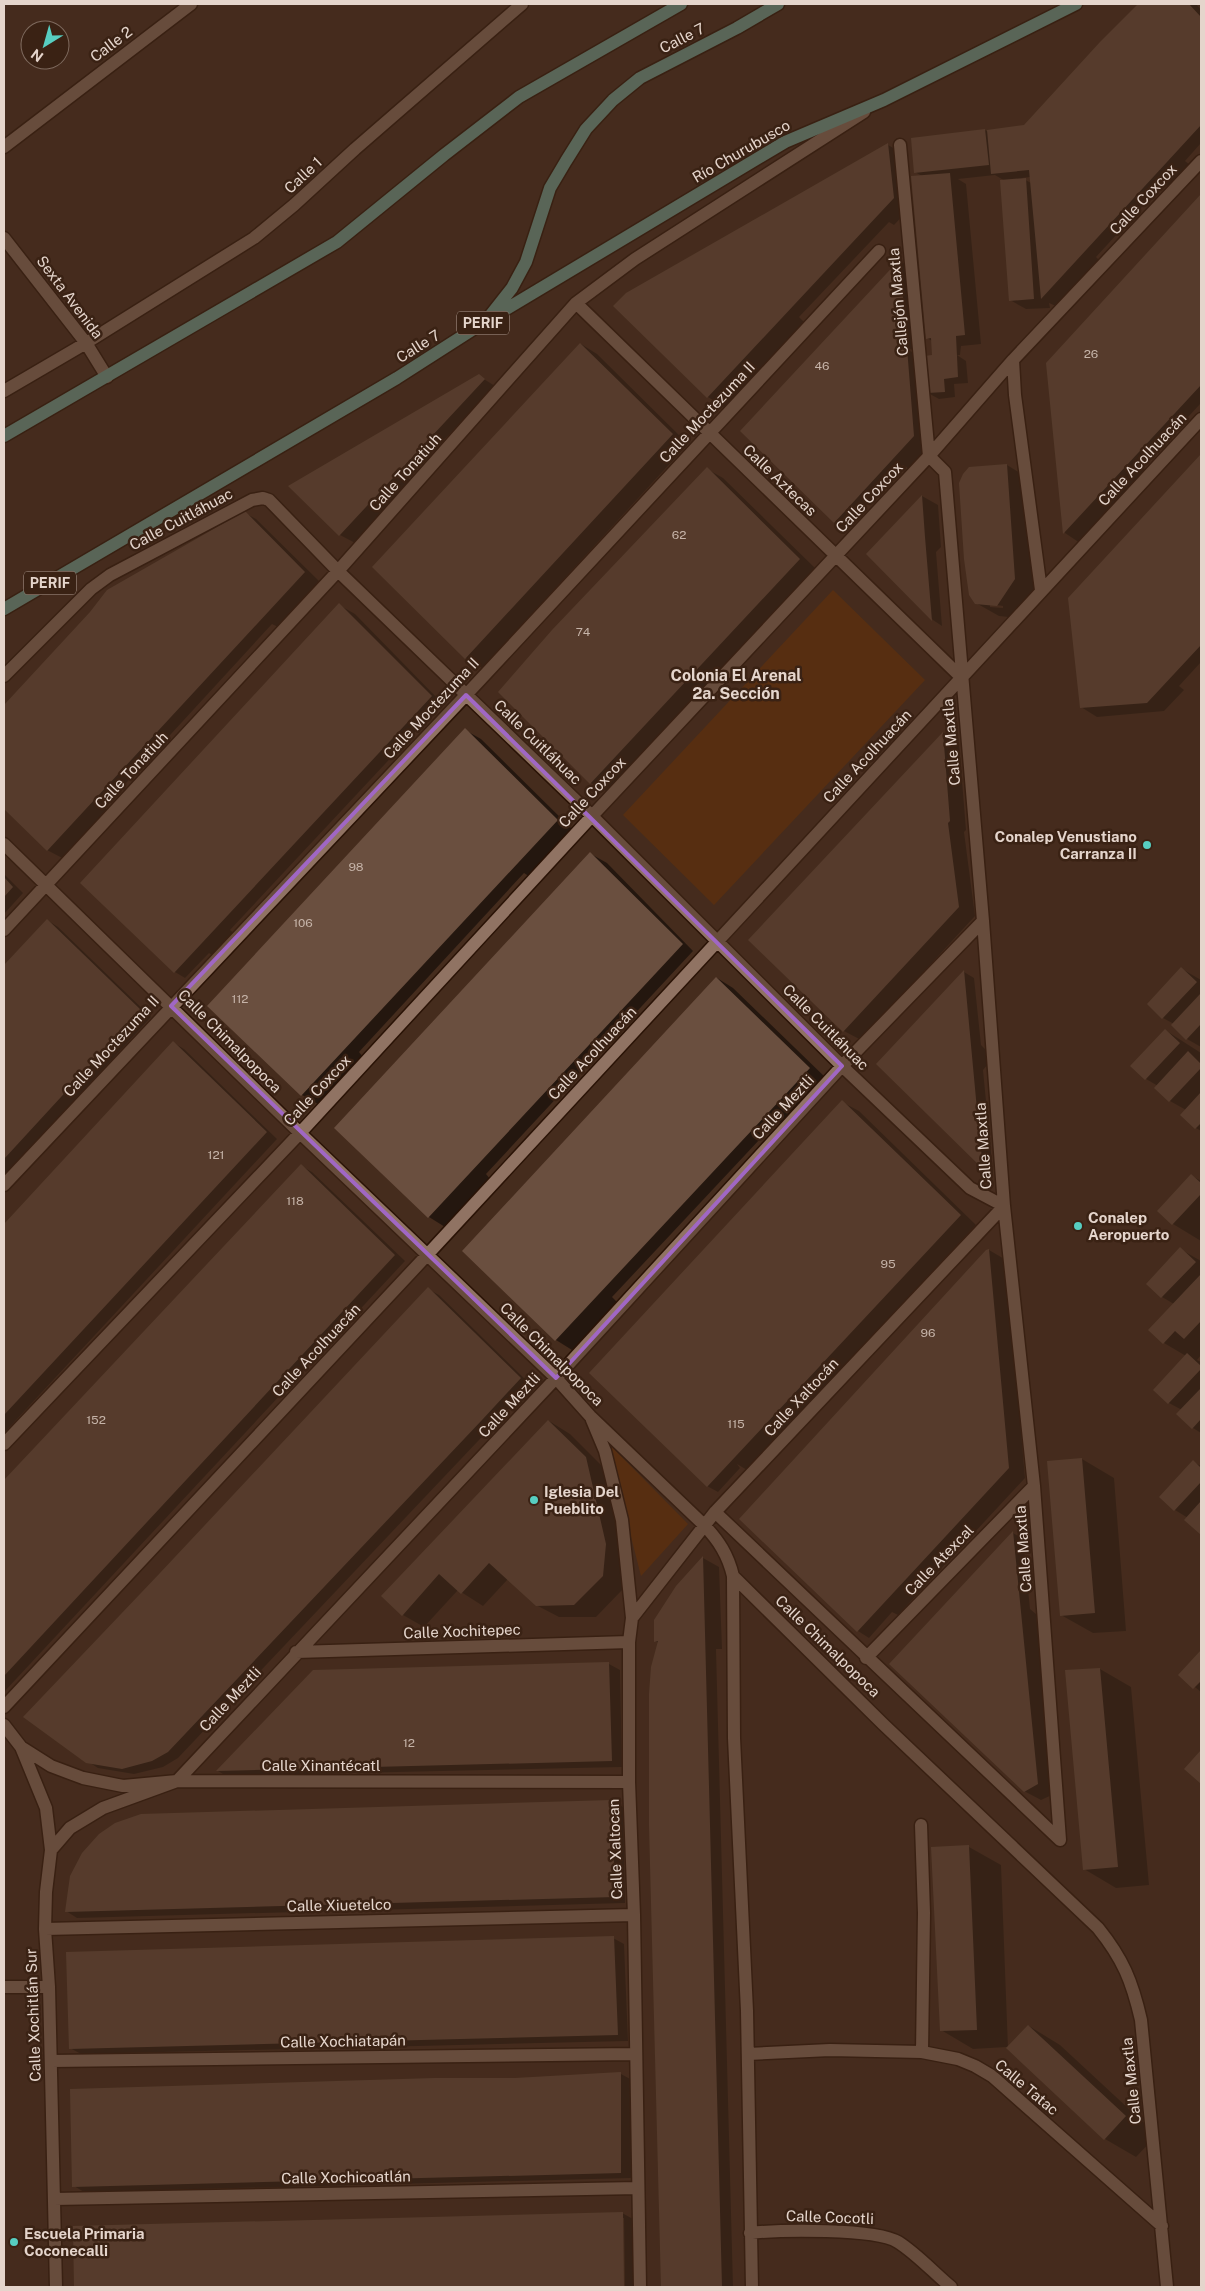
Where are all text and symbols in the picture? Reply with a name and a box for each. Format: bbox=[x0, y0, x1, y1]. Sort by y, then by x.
north arrow bbox=[20, 20, 70, 70]
street label: Calle 7 bbox=[657, 20, 707, 56]
street label: Calle 2 bbox=[87, 23, 135, 65]
text: N bbox=[28, 46, 46, 65]
street label: Río Churubusco bbox=[689, 116, 793, 186]
street label: Calle 1 bbox=[281, 153, 325, 197]
street label: Calle Coxcox bbox=[1106, 160, 1180, 238]
street label: Callejón Maxtla bbox=[885, 247, 911, 357]
street label: Sexta Avenida bbox=[33, 252, 107, 342]
road number: PERIF bbox=[457, 312, 509, 334]
street label: Calle 7 bbox=[393, 326, 443, 366]
house number: 26 bbox=[1084, 347, 1098, 361]
street label: Calle Moctezuma II bbox=[656, 358, 758, 466]
house number: 46 bbox=[814, 359, 830, 373]
street label: Calle Acolhuacán bbox=[1094, 409, 1190, 509]
street label: Calle Tonatiuh bbox=[366, 430, 444, 514]
street label: Calle Aztecas bbox=[740, 441, 820, 519]
street label: Calle Coxcox bbox=[832, 458, 906, 536]
street label: Calle Cuitláhuac bbox=[127, 485, 235, 553]
house number: 62 bbox=[672, 528, 686, 542]
road number: PERIF bbox=[24, 572, 76, 594]
house number: 74 bbox=[576, 625, 591, 639]
street label: Calle Moctezuma II bbox=[380, 654, 482, 762]
district label: Colonia El Arenal 2a. Sección bbox=[670, 666, 802, 703]
street label: Calle Cuitláhuac bbox=[491, 696, 585, 788]
street label: Calle Maxtla bbox=[939, 698, 963, 786]
street label: Calle Acolhuacán bbox=[819, 706, 915, 806]
street label: Calle Tonatiuh bbox=[91, 728, 171, 812]
street label: Calle Coxcox bbox=[555, 753, 629, 831]
place label: Conalep Venustiano Carranza II bbox=[995, 828, 1137, 862]
marker: Conalep Venustiano Carranza II bbox=[1141, 839, 1153, 851]
house number: 98 bbox=[348, 860, 364, 874]
house number: 106 bbox=[293, 916, 313, 930]
street label: Calle Cuitláhuac bbox=[780, 981, 872, 1073]
street label: Calle Chimalpopoca bbox=[175, 986, 285, 1096]
street label: Calle Moctezuma II bbox=[60, 992, 162, 1100]
house number: 112 bbox=[232, 992, 248, 1006]
street label: Calle Acolhuacán bbox=[544, 1003, 640, 1103]
street label: Calle Coxcox bbox=[280, 1051, 354, 1129]
street label: Calle Meztli bbox=[749, 1071, 817, 1143]
street label: Calle Maxtla bbox=[971, 1102, 995, 1190]
house number: 121 bbox=[208, 1148, 224, 1162]
house number: 118 bbox=[286, 1194, 304, 1208]
place label: Conalep Aeropuerto bbox=[1088, 1209, 1170, 1243]
marker: Conalep Aeropuerto bbox=[1072, 1220, 1084, 1232]
house number: 95 bbox=[880, 1257, 896, 1271]
street label: Calle Chimalpopoca bbox=[497, 1299, 607, 1409]
street label: Calle Acolhuacán bbox=[268, 1300, 364, 1400]
house number: 96 bbox=[921, 1326, 935, 1340]
street label: Calle Xaltocán bbox=[760, 1354, 842, 1440]
street label: Calle Meztli bbox=[475, 1369, 543, 1441]
house number: 152 bbox=[86, 1413, 106, 1427]
house number: 115 bbox=[727, 1417, 745, 1431]
place label: Iglesia Del Pueblito bbox=[544, 1483, 619, 1517]
marker: Iglesia Del Pueblito bbox=[528, 1494, 540, 1506]
street label: Calle Maxtla bbox=[1011, 1505, 1035, 1593]
street label: Calle Atexcal bbox=[901, 1521, 977, 1599]
street label: Calle Chimalpopoca bbox=[772, 1592, 884, 1700]
street label: Calle Xochitepec bbox=[403, 1620, 521, 1642]
street label: Calle Meztli bbox=[196, 1663, 264, 1735]
house number: 12 bbox=[403, 1736, 415, 1750]
street label: Calle Xinantécatl bbox=[262, 1757, 380, 1774]
street label: Calle Xaltocan bbox=[605, 1798, 625, 1900]
street label: Calle Xiuetelco bbox=[286, 1896, 392, 1914]
street label: Calle Xochitlán Sur bbox=[22, 1948, 44, 2082]
street label: Calle Xochiatapán bbox=[280, 2031, 406, 2051]
street label: Calle Maxtla bbox=[1118, 2037, 1144, 2125]
street label: Calle Tatac bbox=[992, 2056, 1062, 2118]
street label: Calle Xochicoatlán bbox=[281, 2167, 411, 2187]
street label: Calle Cocotli bbox=[786, 2207, 874, 2227]
place label: Escuela Primaria Coconecalli bbox=[24, 2225, 144, 2259]
marker: Escuela Primaria Coconecalli bbox=[8, 2236, 20, 2248]

